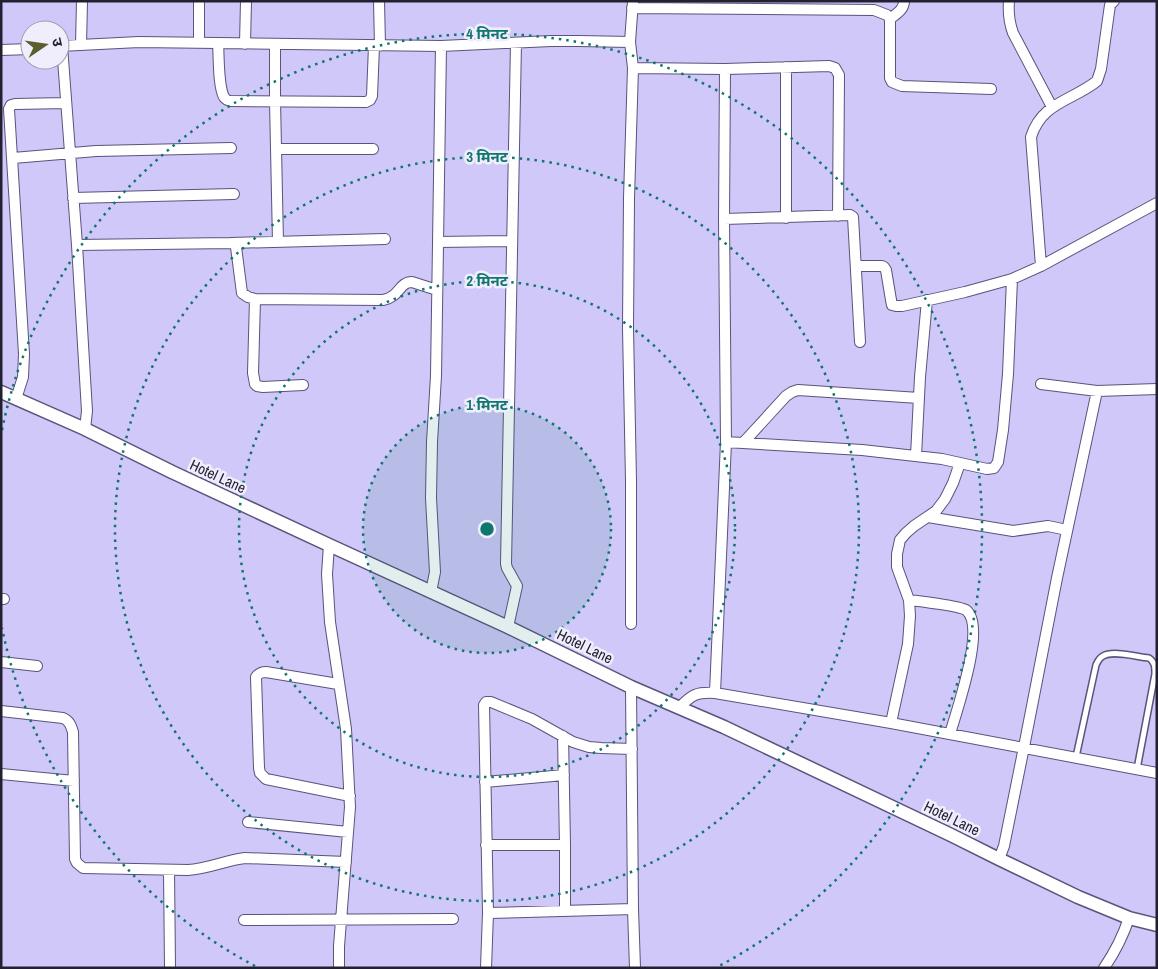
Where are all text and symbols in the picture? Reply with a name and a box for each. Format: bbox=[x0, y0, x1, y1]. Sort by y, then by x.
north arrow bbox=[20, 20, 70, 70]
text: 4 मिनट bbox=[466, 23, 509, 44]
text: उ bbox=[48, 36, 68, 49]
text: 3 मिनट bbox=[466, 146, 509, 167]
text: 2 मिनट bbox=[466, 270, 509, 291]
text: 1 मिनट bbox=[466, 394, 509, 415]
street label: Hotel Lane bbox=[187, 454, 250, 498]
centre of rings bbox=[478, 520, 496, 538]
street label: Hotel Lane bbox=[554, 624, 616, 669]
street label: Hotel Lane bbox=[921, 796, 983, 841]

